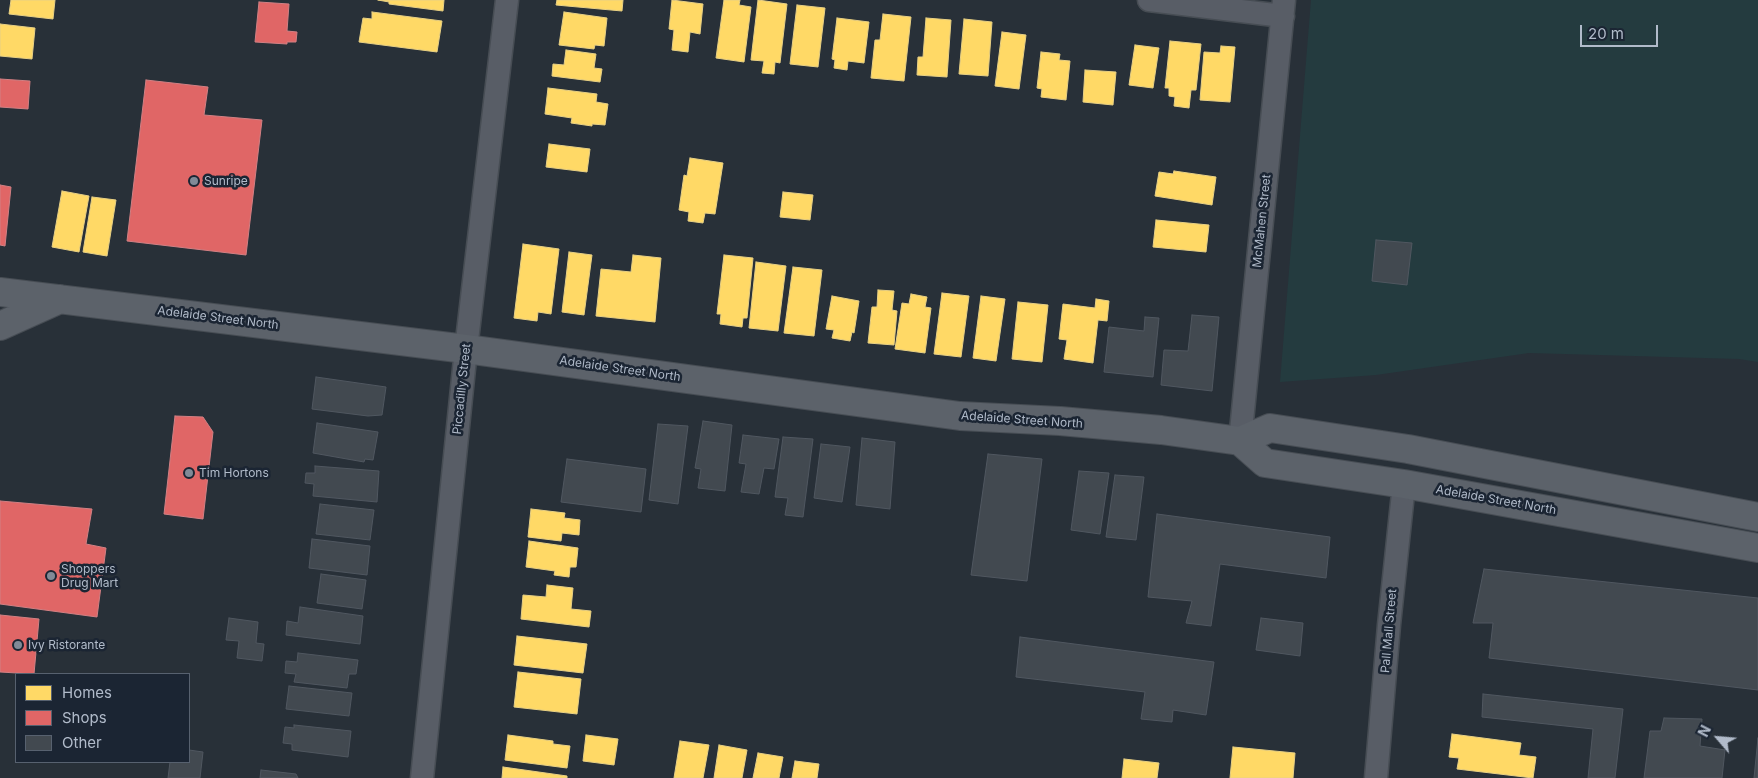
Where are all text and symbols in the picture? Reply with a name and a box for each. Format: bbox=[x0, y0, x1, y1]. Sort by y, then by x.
scale bar bbox=[1583, 15, 1660, 47]
text: 20 m bbox=[1588, 24, 1624, 43]
place label: Sunripe bbox=[204, 174, 248, 188]
street label: McMahen Street bbox=[1250, 174, 1274, 268]
marker: Sunripe bbox=[188, 175, 200, 187]
street label: Adelaide Street North bbox=[157, 303, 279, 333]
street label: Piccadilly Street bbox=[450, 343, 474, 435]
street label: Adelaide Street North bbox=[559, 353, 681, 385]
street label: Adelaide Street North bbox=[961, 409, 1083, 431]
place label: Tim Hortons bbox=[199, 466, 269, 480]
marker: Tim Hortons bbox=[183, 467, 195, 479]
street label: Adelaide Street North bbox=[1435, 482, 1557, 518]
place label: Shoppers Drug Mart bbox=[61, 562, 118, 590]
marker: Shoppers Drug Mart bbox=[45, 570, 57, 582]
street label: Pall Mall Street bbox=[1378, 588, 1400, 674]
place label: Ivy Ristorante bbox=[28, 638, 105, 652]
marker: Ivy Ristorante bbox=[12, 639, 24, 651]
legend bbox=[15, 673, 190, 763]
text: Homes bbox=[62, 683, 112, 702]
text: Shops bbox=[62, 708, 107, 727]
north arrow bbox=[1693, 713, 1743, 763]
text: N bbox=[1694, 722, 1714, 740]
text: Other bbox=[62, 733, 102, 752]

